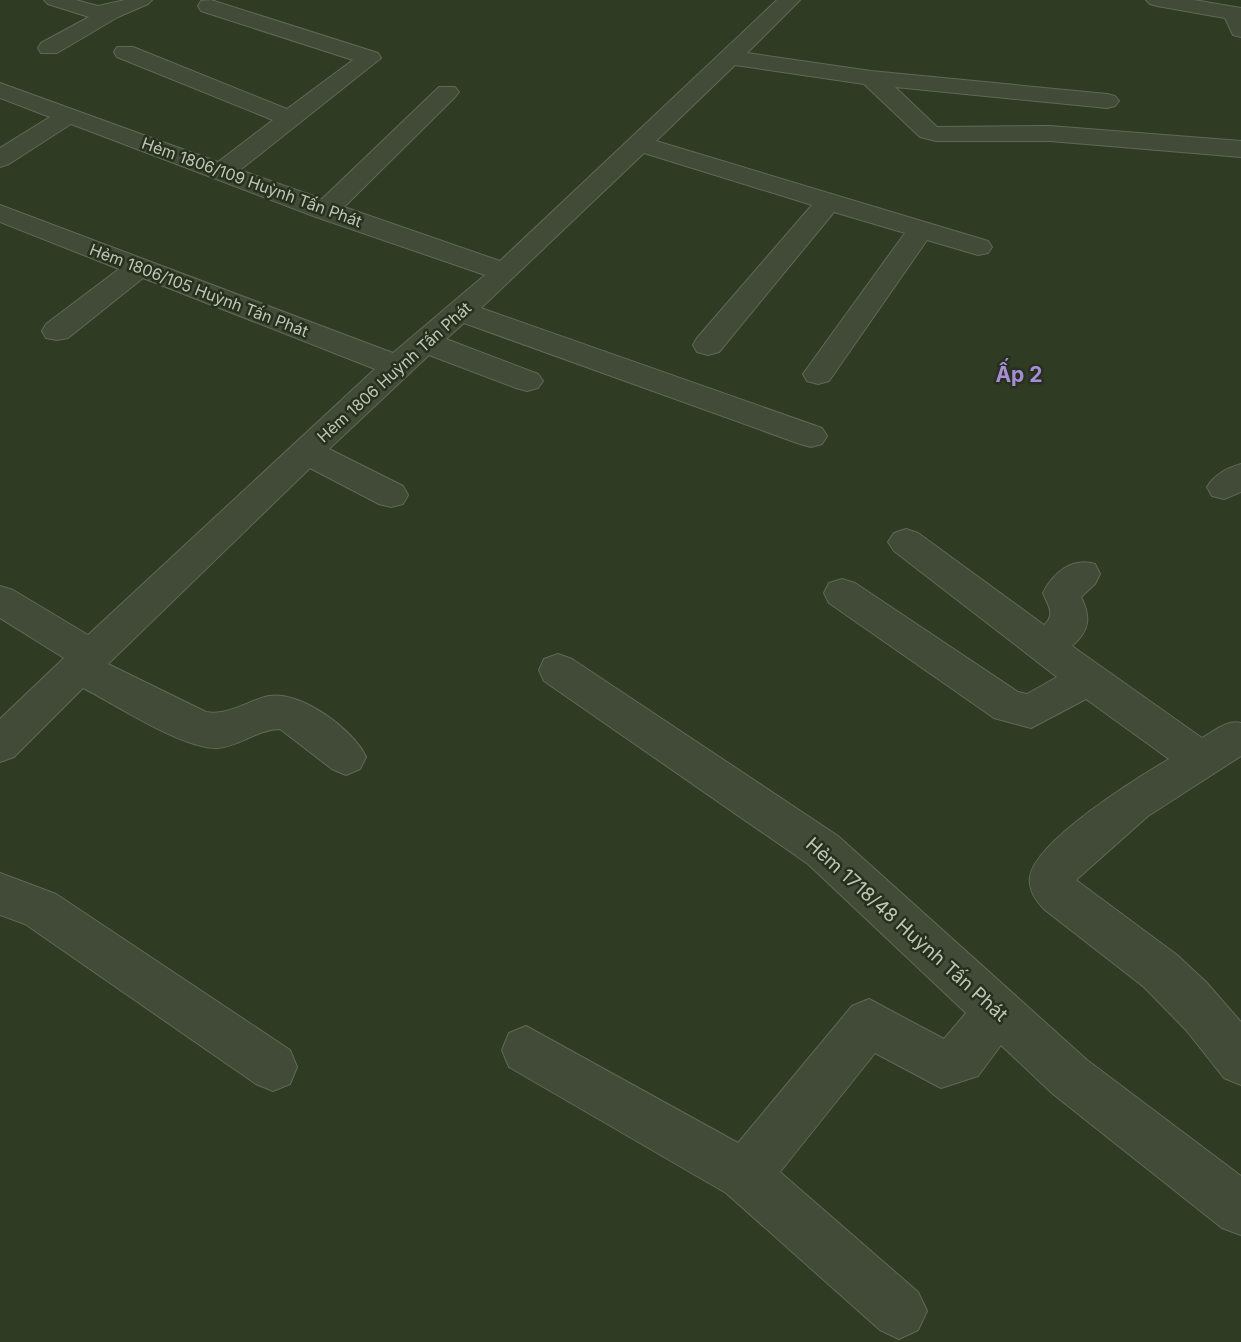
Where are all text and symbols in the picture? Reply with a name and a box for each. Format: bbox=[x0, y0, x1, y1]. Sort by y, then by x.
street label: Hẻm 1806/109 Huỳnh Tấn Phát bbox=[139, 133, 365, 231]
street label: Hẻm 1806/105 Huỳnh Tấn Phát bbox=[87, 239, 311, 341]
street label: Hẻm 1806 Huỳnh Tấn Phát bbox=[313, 298, 475, 446]
district label: Ấp 2 bbox=[995, 358, 1043, 387]
street label: Hẻm 1718/48 Huỳnh Tấn Phát bbox=[801, 833, 1012, 1026]

